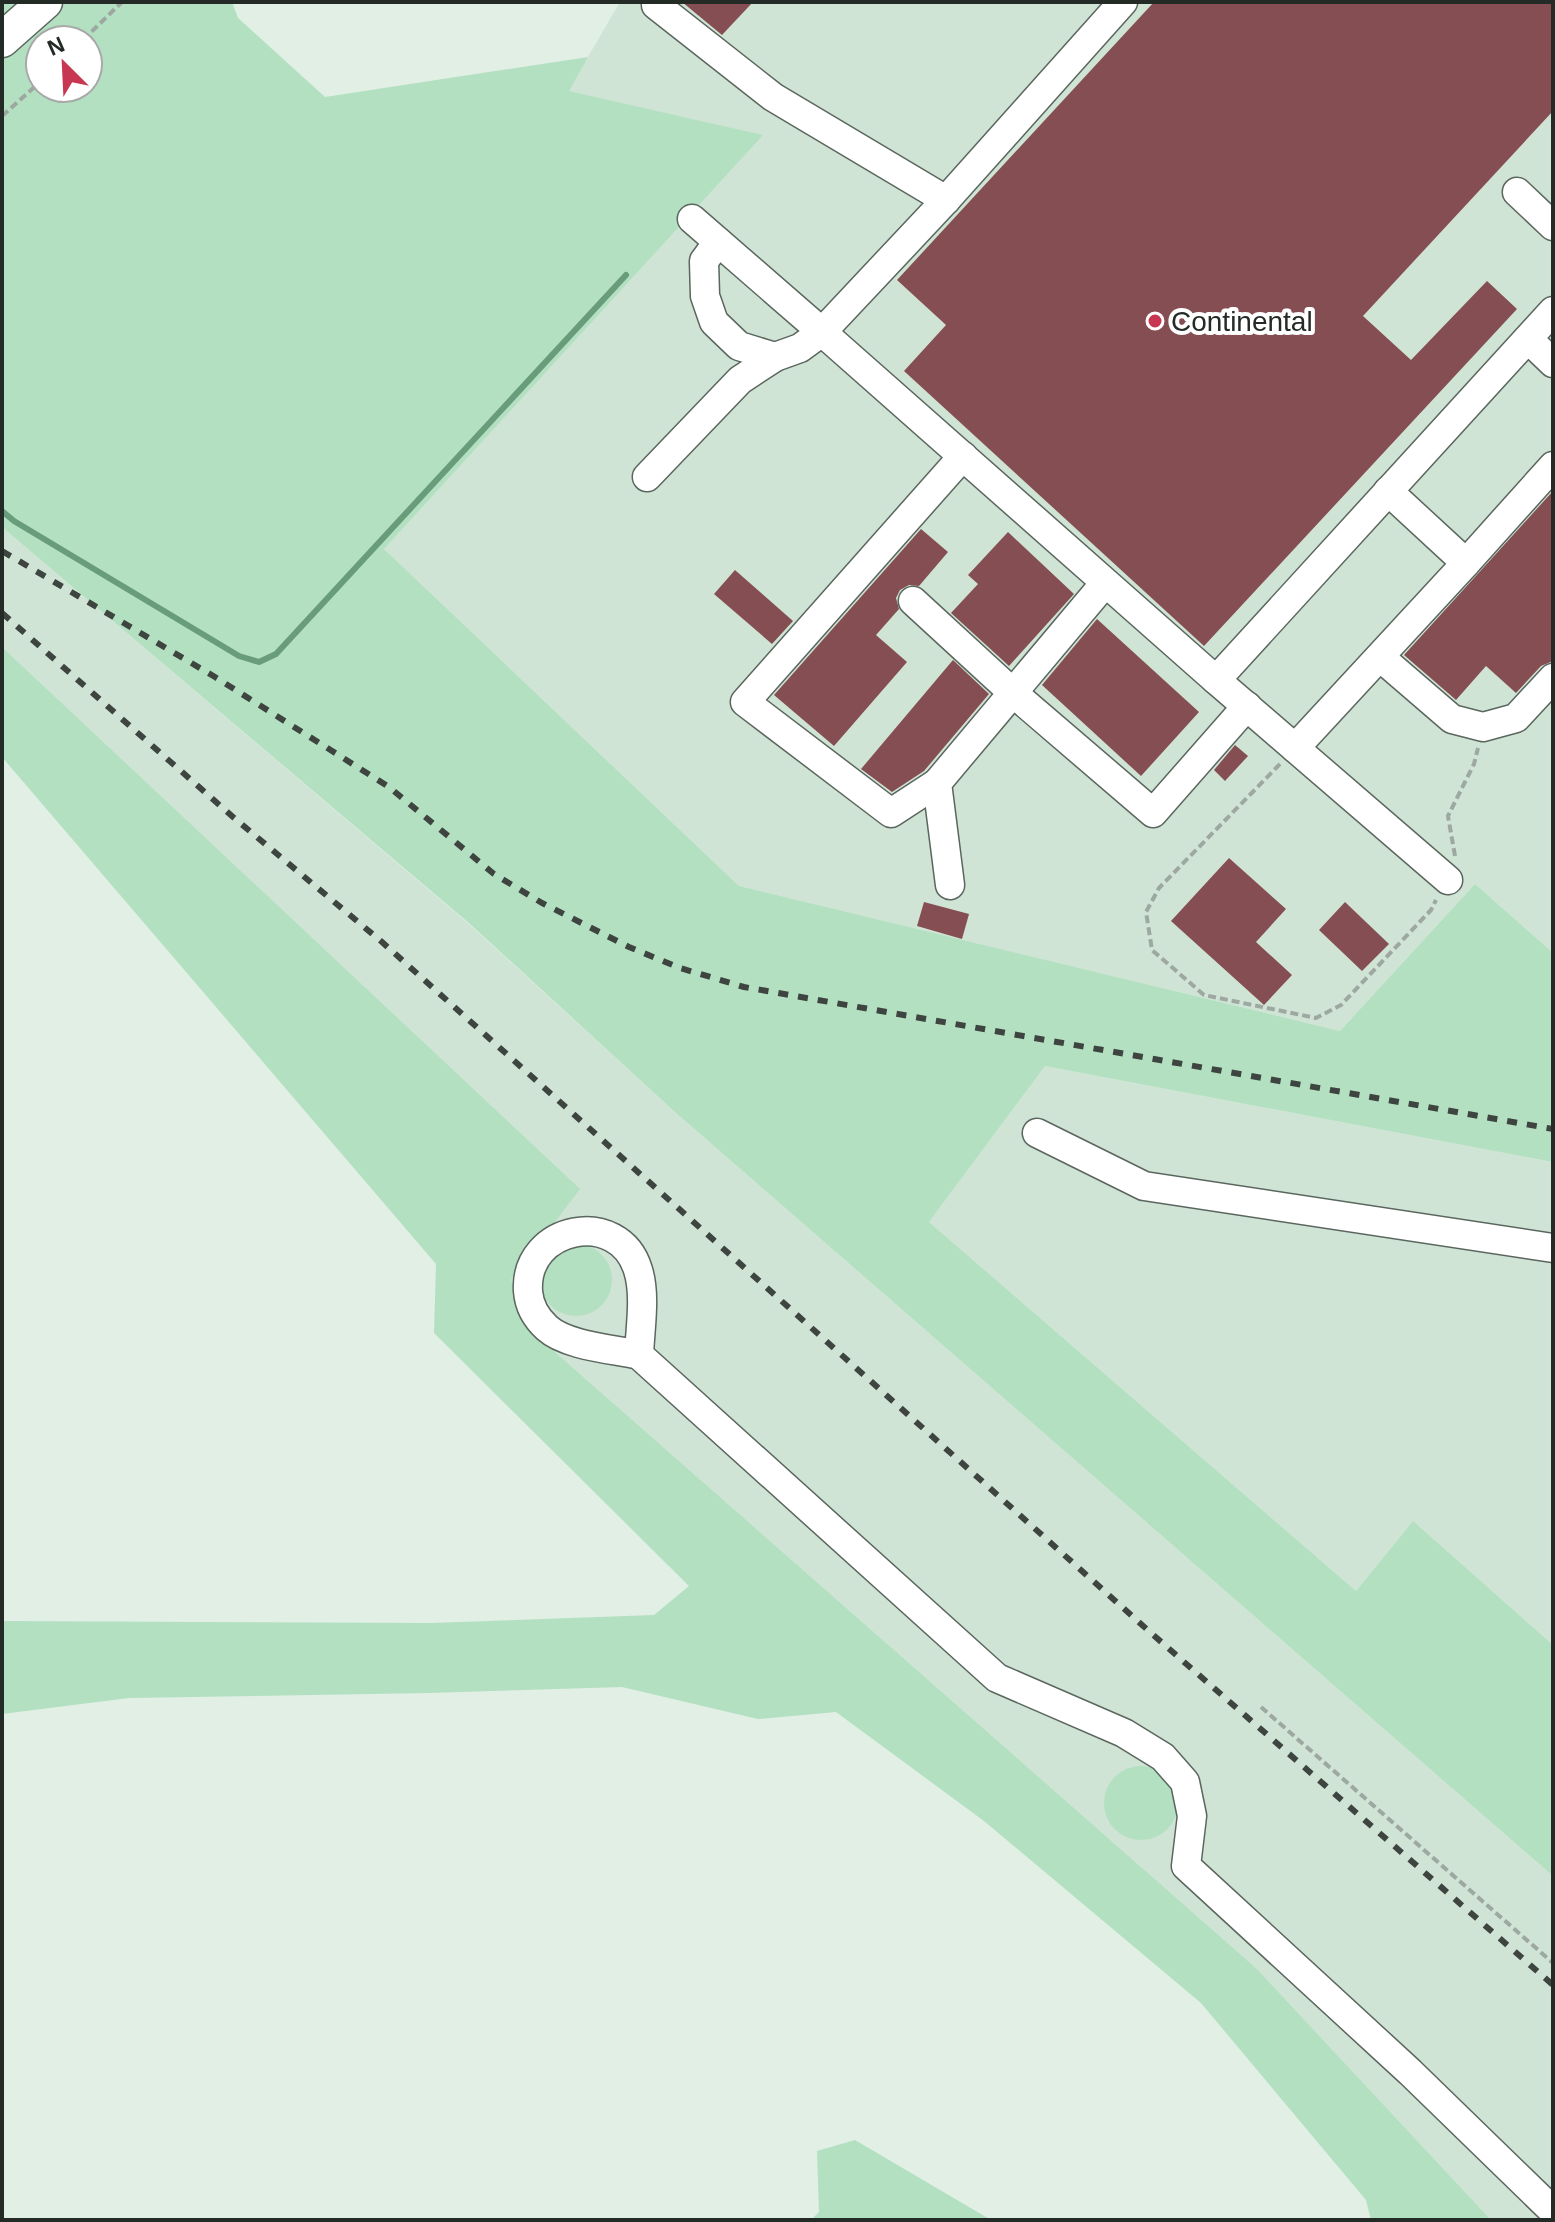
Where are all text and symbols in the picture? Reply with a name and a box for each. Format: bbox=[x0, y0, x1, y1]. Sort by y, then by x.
north arrow bbox=[24, 24, 104, 104]
text: N bbox=[44, 32, 68, 61]
place label: Continental bbox=[1171, 306, 1313, 337]
marker: Continental bbox=[1146, 312, 1164, 330]

